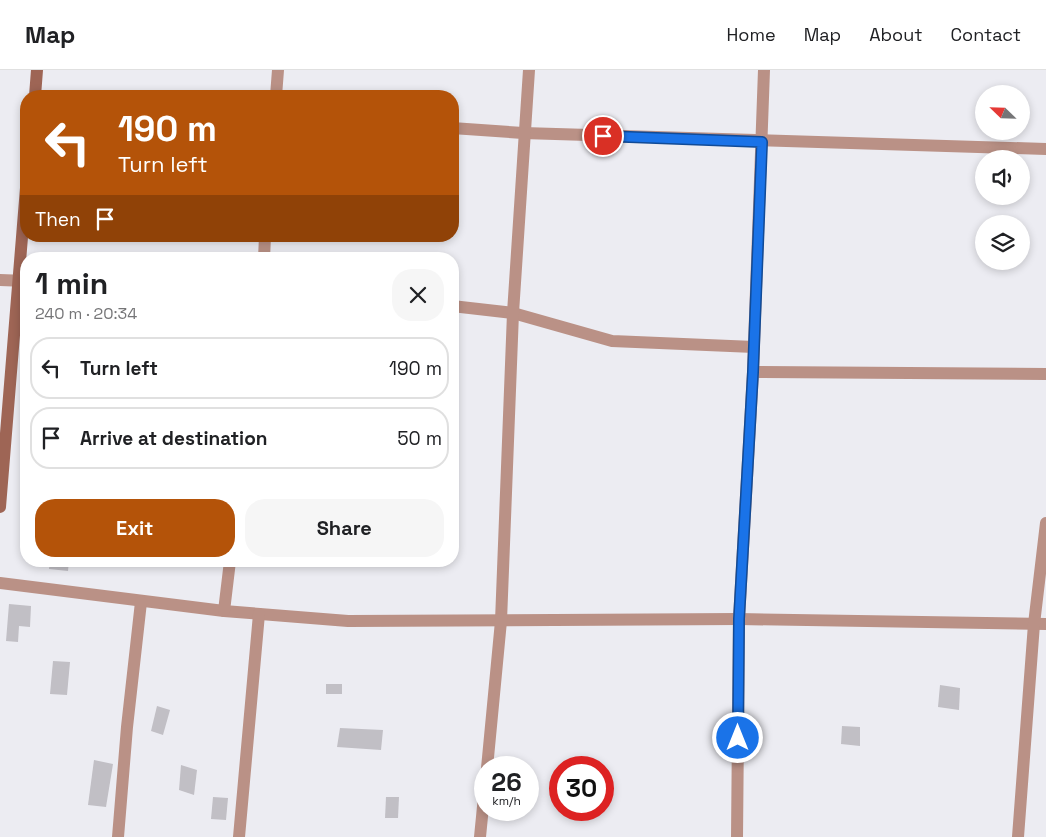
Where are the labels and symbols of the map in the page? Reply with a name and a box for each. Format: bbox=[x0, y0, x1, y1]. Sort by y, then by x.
north arrow bbox=[975, 85, 1030, 140]
pin bbox=[582, 115, 624, 157]
position arrow bbox=[711, 711, 763, 763]
speed limit sign: 30 bbox=[549, 756, 614, 821]

